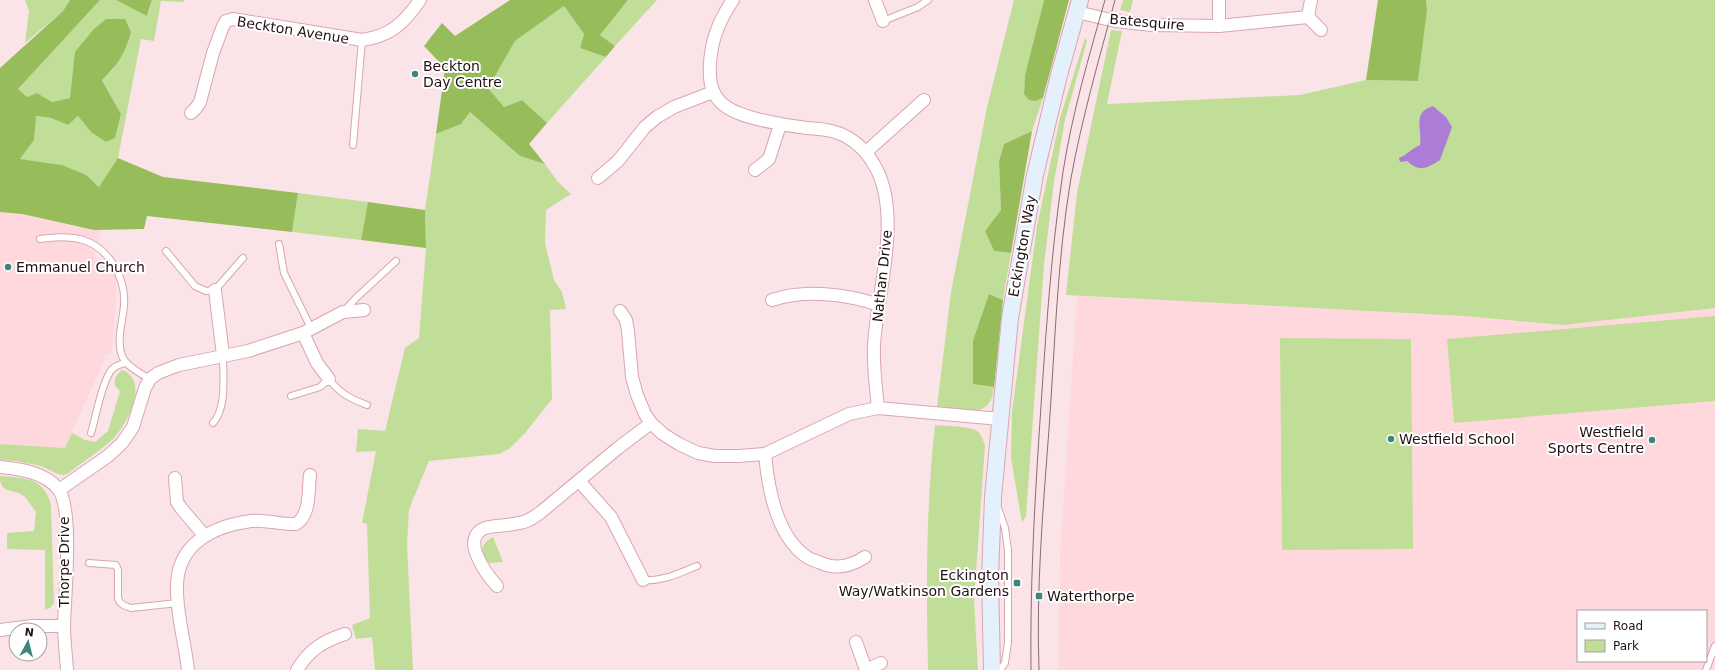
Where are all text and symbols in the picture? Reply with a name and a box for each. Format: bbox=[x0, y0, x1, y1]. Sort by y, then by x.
street label: Batesquire bbox=[1109, 11, 1185, 33]
street label: Beckton Avenue bbox=[236, 13, 350, 47]
place label: Beckton Day Centre bbox=[423, 58, 502, 90]
marker: Beckton Day Centre bbox=[410, 69, 420, 79]
street label: Eckington Way bbox=[1005, 194, 1039, 298]
street label: Nathan Drive bbox=[869, 229, 895, 323]
place label: Emmanuel Church bbox=[16, 259, 145, 275]
marker: Emmanuel Church bbox=[3, 262, 13, 272]
place label: Westfield Sports Centre bbox=[1548, 424, 1644, 456]
place label: Westfield School bbox=[1399, 431, 1515, 447]
marker: Westfield School bbox=[1386, 434, 1396, 444]
marker: Westfield Sports Centre bbox=[1647, 435, 1657, 445]
street label: Thorpe Drive bbox=[56, 516, 72, 609]
place label: Eckington Way/Watkinson Gardens bbox=[839, 567, 1009, 599]
marker: Eckington Way/Watkinson Gardens bbox=[1012, 578, 1022, 588]
place label: Waterthorpe bbox=[1047, 588, 1135, 604]
marker: Waterthorpe bbox=[1034, 591, 1044, 601]
legend bbox=[1577, 610, 1707, 662]
text: Road bbox=[1613, 619, 1643, 633]
north arrow bbox=[8, 622, 48, 662]
text: N bbox=[24, 626, 35, 640]
text: Park bbox=[1613, 639, 1639, 653]

